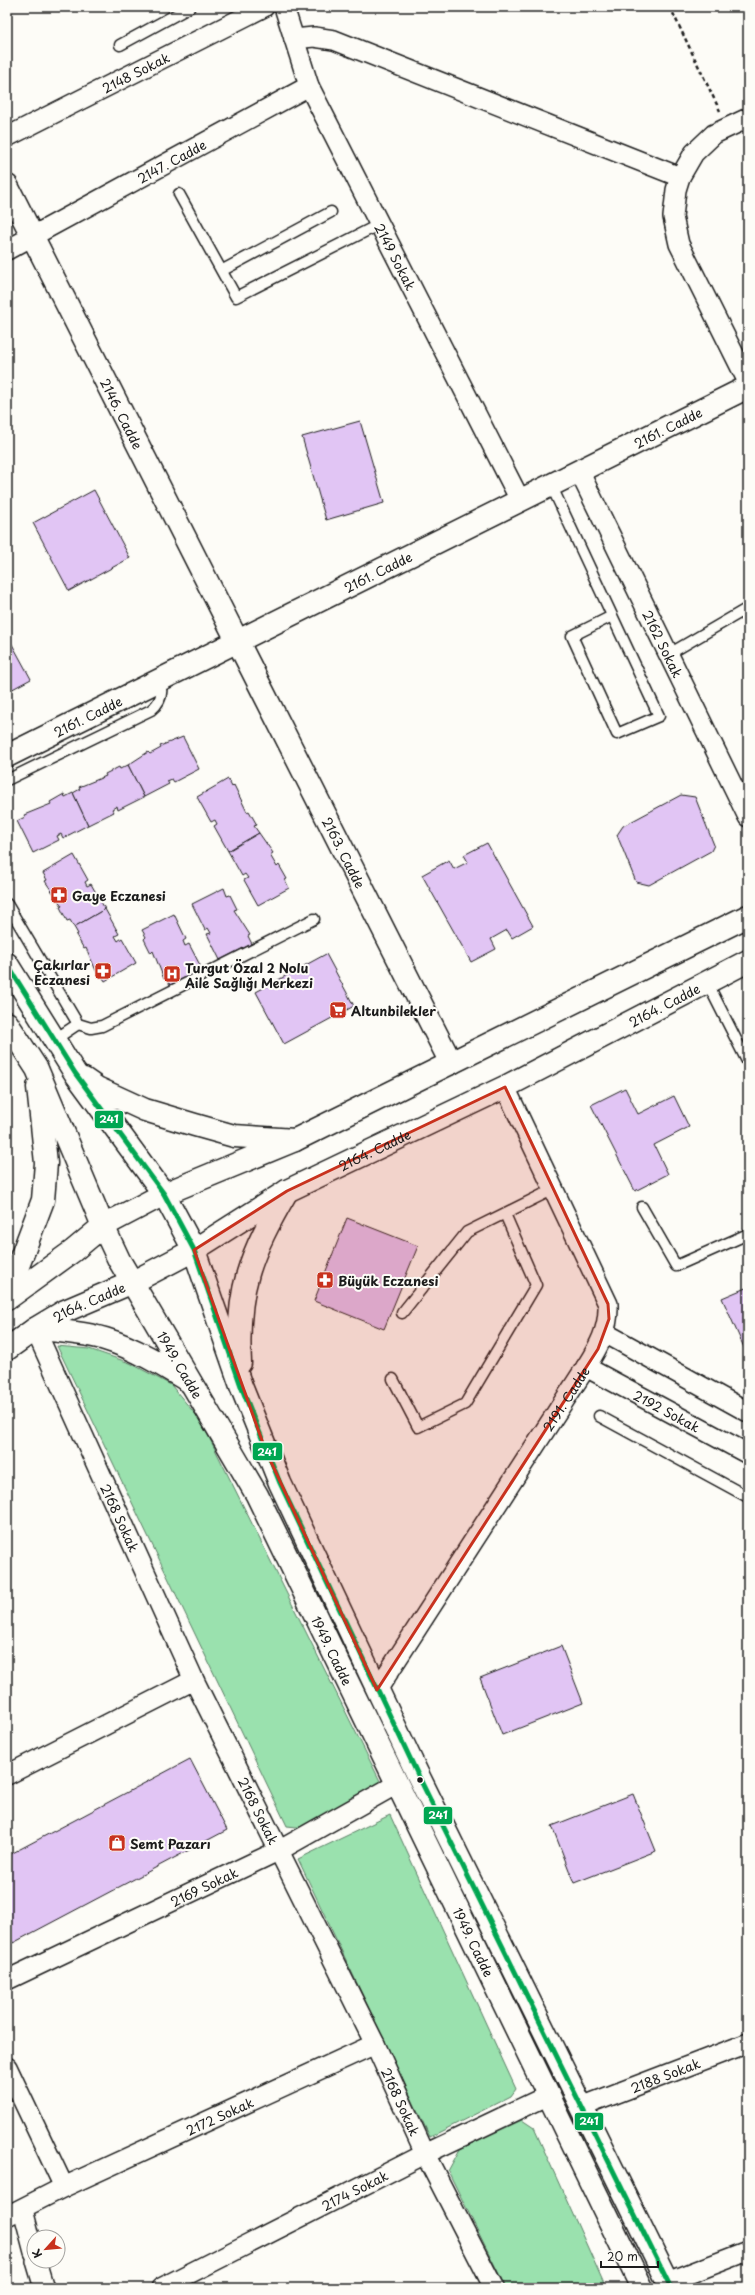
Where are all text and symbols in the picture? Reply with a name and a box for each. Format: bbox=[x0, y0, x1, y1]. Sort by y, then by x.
street label: 2148 Sokak bbox=[99, 47, 172, 97]
street label: 2147. Cadde bbox=[134, 134, 209, 187]
street label: 2149 Sokak bbox=[371, 219, 421, 294]
street label: 2146. Cadde bbox=[96, 375, 148, 452]
street label: 2161. Cadde bbox=[630, 402, 705, 452]
street label: 2161. Cadde bbox=[340, 546, 415, 596]
street label: 2162 Sokak bbox=[639, 606, 688, 681]
street label: 2161. Cadde bbox=[50, 691, 125, 741]
street label: 2163. Cadde bbox=[318, 814, 370, 891]
pharmacy icon: Gaye Eczanesi bbox=[49, 885, 69, 905]
place label: Gaye Eczanesi bbox=[72, 886, 166, 905]
place label: Çakırlar Eczanesi bbox=[33, 955, 90, 989]
place label: Turgut Özal 2 Nolu Aile Sağlığı Merkezi bbox=[184, 958, 313, 992]
pharmacy icon: Çakırlar Eczanesi bbox=[93, 961, 113, 981]
hospital icon: Turgut Özal 2 Nolu Aile Sağlığı Merkezi bbox=[162, 964, 182, 984]
street label: 2164. Cadde bbox=[625, 978, 703, 1031]
supermarket icon: Altunbilekler bbox=[328, 1000, 348, 1020]
place label: Altunbilekler bbox=[351, 1001, 436, 1020]
line badge: 241 bbox=[94, 1110, 124, 1129]
text: 241 bbox=[99, 1110, 119, 1127]
street label: 2164. Cadde bbox=[335, 1124, 413, 1175]
pharmacy icon: Büyük Eczanesi bbox=[315, 1270, 335, 1290]
place label: Büyük Eczanesi bbox=[338, 1271, 438, 1290]
street label: 2164. Cadde bbox=[49, 1277, 128, 1326]
street label: 1949. Cadde bbox=[153, 1327, 208, 1402]
street label: 2191. Cadde bbox=[538, 1363, 594, 1435]
street label: 2192 Sokak bbox=[630, 1385, 704, 1436]
line badge: 241 bbox=[252, 1442, 283, 1461]
text: 241 bbox=[257, 1443, 277, 1460]
street label: 2168 Sokak bbox=[97, 1480, 144, 1555]
street label: 1949. Cadde bbox=[307, 1612, 357, 1688]
street label: 2168 Sokak bbox=[234, 1773, 284, 1848]
unlabelled marker bbox=[415, 1775, 425, 1785]
line badge: 241 bbox=[423, 1806, 453, 1825]
text: 241 bbox=[428, 1806, 448, 1823]
shop icon: Semt Pazarı bbox=[107, 1833, 127, 1853]
place label: Semt Pazarı bbox=[130, 1834, 211, 1853]
street label: 2169 Sokak bbox=[167, 1862, 241, 1910]
street label: 1949. Cadde bbox=[449, 1904, 499, 1980]
street label: 2188 Sokak bbox=[627, 2053, 703, 2097]
street label: 2168 Sokak bbox=[377, 2064, 425, 2139]
street label: 2172 Sokak bbox=[183, 2092, 256, 2139]
line badge: 241 bbox=[574, 2112, 604, 2131]
text: 241 bbox=[579, 2112, 599, 2129]
street label: 2174 Sokak bbox=[318, 2165, 391, 2215]
north arrow bbox=[26, 2229, 66, 2269]
scale bar bbox=[601, 2243, 658, 2269]
text: K bbox=[27, 2246, 46, 2261]
text: 20 m bbox=[607, 2247, 638, 2265]

